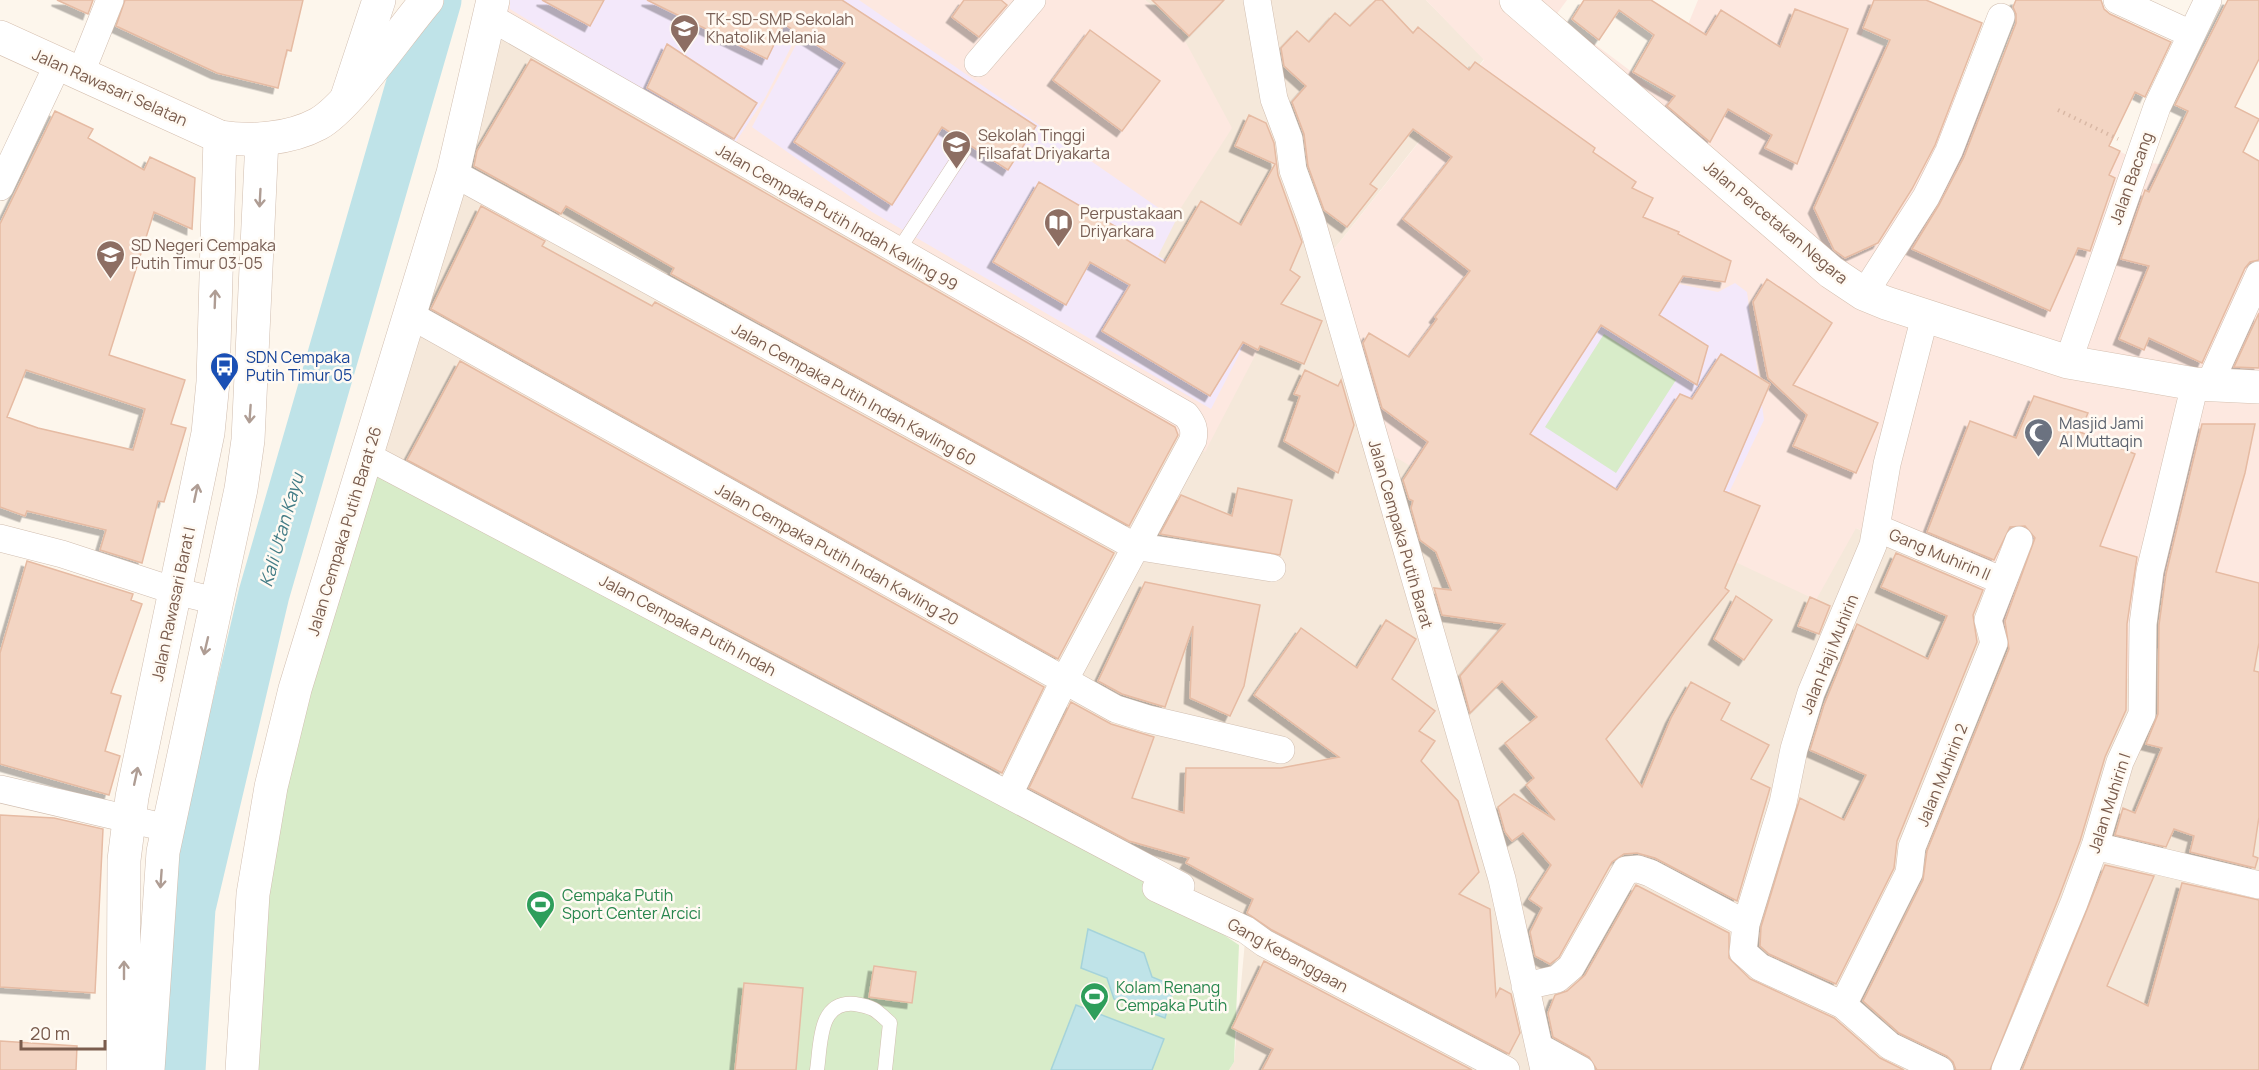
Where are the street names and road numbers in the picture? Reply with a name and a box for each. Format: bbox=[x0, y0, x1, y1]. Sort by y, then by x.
street label: Jalan Rawasari Selatan bbox=[29, 43, 191, 131]
street label: Jalan Bacang bbox=[2104, 129, 2158, 227]
street label: Jalan Cempaka Putih Indah Kavling 99 bbox=[712, 138, 962, 296]
street label: Jalan Percetakan Negara bbox=[1699, 155, 1853, 289]
street label: Jalan Cempaka Putih Indah Kavling 60 bbox=[728, 317, 980, 471]
street label: Jalan Cempaka Putih Barat 26 bbox=[302, 424, 386, 638]
street label: Jalan Cempaka Putih Barat bbox=[1363, 437, 1439, 631]
street label: Jalan Cempaka Putih Indah Kavling 20 bbox=[711, 478, 963, 630]
street label: Gang Muhirin II bbox=[1886, 523, 1994, 585]
street label: Jalan Rawasari Barat I bbox=[146, 525, 200, 683]
street label: Jalan Cempaka Putih Indah bbox=[596, 569, 780, 681]
street label: Jalan Haji Muhirin bbox=[1795, 591, 1863, 717]
street label: Jalan Muhirin 2 bbox=[1911, 720, 1973, 830]
street label: Jalan Muhirin I bbox=[2083, 750, 2135, 856]
street label: Gang Kebanggaan bbox=[1224, 913, 1352, 997]

